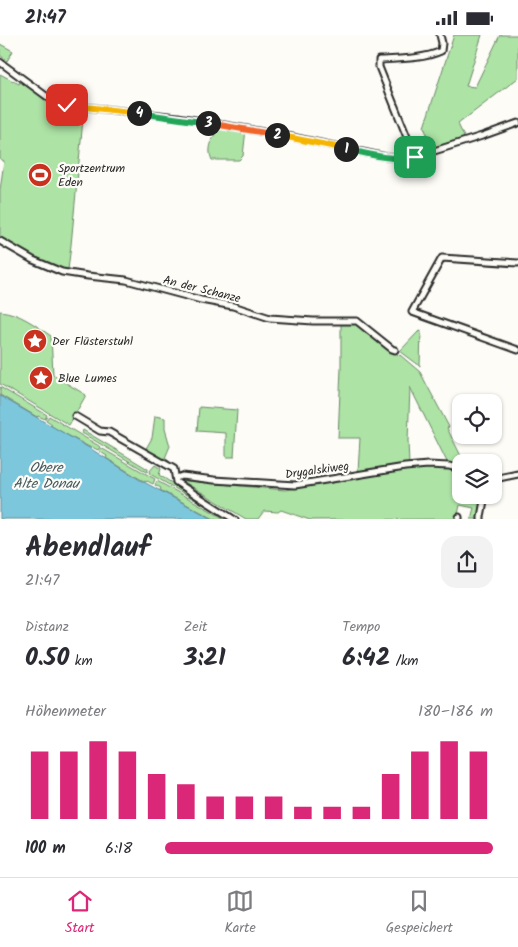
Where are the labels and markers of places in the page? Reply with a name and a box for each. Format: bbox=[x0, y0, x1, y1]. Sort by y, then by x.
pin bbox=[46, 84, 88, 126]
pin: 4 bbox=[126, 101, 152, 125]
pin: 3 bbox=[196, 111, 220, 135]
pin: 2 bbox=[264, 123, 290, 147]
pin bbox=[394, 136, 436, 178]
pin: 1 bbox=[334, 137, 358, 161]
place label: Sportzentrum Eden bbox=[58, 159, 126, 192]
sports icon: Sportzentrum Eden bbox=[27, 162, 53, 188]
place icon: Der Flüsterstuhl bbox=[22, 328, 48, 354]
place label: Der Flüsterstuhl bbox=[52, 332, 133, 351]
place icon: Blue Lumes bbox=[28, 365, 54, 391]
place label: Blue Lumes bbox=[58, 369, 117, 388]

